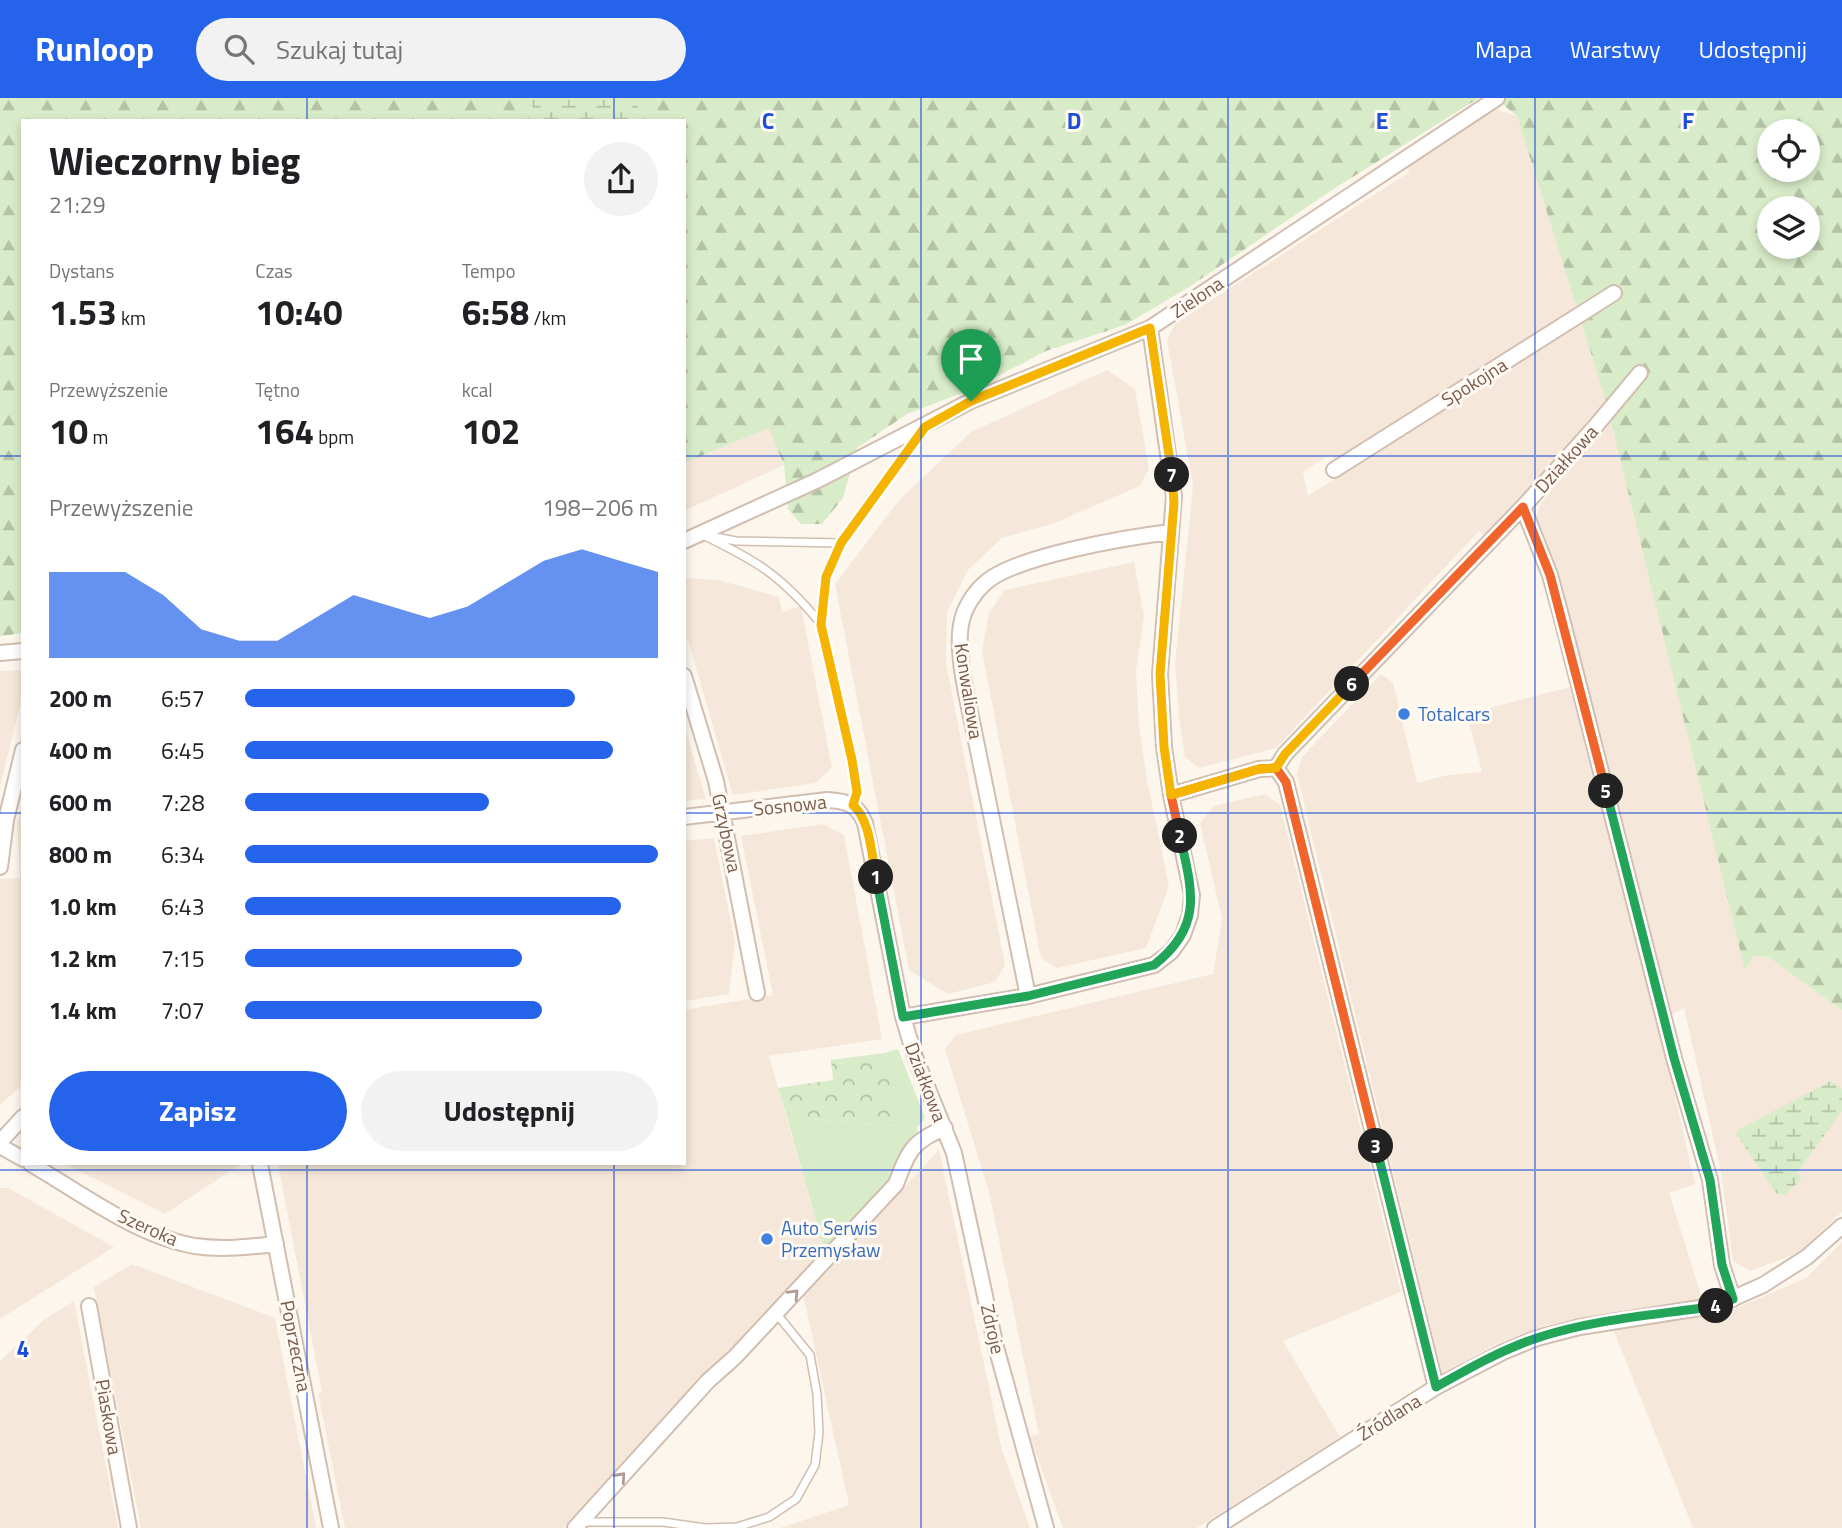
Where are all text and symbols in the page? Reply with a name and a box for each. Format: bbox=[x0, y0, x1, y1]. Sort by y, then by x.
search box bbox=[196, 18, 686, 81]
text: Runloop bbox=[35, 24, 154, 74]
icon: search bbox=[220, 30, 258, 68]
text: Szukaj tutaj bbox=[276, 30, 403, 69]
text: Mapa bbox=[1475, 31, 1532, 67]
text: Warstwy bbox=[1570, 31, 1661, 67]
text: Udostępnij bbox=[1699, 31, 1807, 67]
text: C bbox=[762, 103, 774, 138]
text: D bbox=[1067, 103, 1081, 138]
text: E bbox=[1376, 103, 1388, 138]
text: F bbox=[1682, 103, 1694, 138]
map controls bbox=[1757, 119, 1820, 259]
button: locate bbox=[1757, 119, 1820, 182]
text: Wieczorny bieg bbox=[49, 132, 300, 190]
button: share bbox=[584, 142, 658, 216]
text: 21:29 bbox=[49, 187, 106, 222]
button: layers bbox=[1757, 196, 1820, 259]
text: Dystans bbox=[49, 256, 114, 285]
text: Czas bbox=[255, 256, 293, 285]
text: Tempo bbox=[462, 256, 515, 285]
street label: Zielona bbox=[1165, 268, 1229, 325]
text: 1.53 bbox=[49, 285, 117, 339]
text: 10:40 bbox=[255, 285, 343, 339]
text: 6:58 bbox=[462, 285, 529, 339]
text: km bbox=[117, 303, 146, 332]
text: /km bbox=[529, 303, 566, 332]
pin bbox=[941, 329, 1001, 401]
icon: arrive bbox=[952, 340, 990, 378]
street label: Spokojna bbox=[1435, 350, 1513, 413]
text: Przewyższenie bbox=[49, 375, 168, 404]
text: Tętno bbox=[255, 375, 300, 404]
text: kcal bbox=[462, 375, 493, 404]
text: 10 bbox=[49, 404, 88, 458]
text: 164 bbox=[255, 404, 314, 458]
text: 102 bbox=[462, 404, 520, 458]
street label: Działkowa bbox=[1527, 418, 1605, 499]
text: m bbox=[88, 422, 108, 451]
text: bpm bbox=[314, 422, 354, 451]
pin: 7 bbox=[1154, 458, 1190, 492]
text: 7 bbox=[1166, 460, 1177, 489]
text: Przewyższenie bbox=[49, 490, 193, 525]
text: 198–206 m bbox=[542, 490, 658, 525]
street label: Konwaliowa bbox=[948, 641, 991, 742]
pin: 6 bbox=[1334, 666, 1370, 702]
text: 6 bbox=[1346, 669, 1357, 698]
text: 200 m bbox=[49, 681, 112, 716]
text: 6:57 bbox=[161, 681, 205, 716]
place label: Totalcars bbox=[1418, 699, 1490, 728]
marker: Totalcars bbox=[1396, 706, 1412, 722]
text: 400 m bbox=[49, 733, 112, 768]
text: 6:45 bbox=[161, 733, 205, 768]
pin: 5 bbox=[1588, 774, 1624, 808]
text: 5 bbox=[1600, 776, 1611, 805]
text: 600 m bbox=[49, 785, 112, 820]
text: 7:28 bbox=[161, 785, 205, 820]
street label: Sosnowa bbox=[752, 786, 828, 823]
street label: Grzybowa bbox=[705, 791, 750, 875]
pin: 2 bbox=[1162, 818, 1198, 854]
text: 2 bbox=[1174, 821, 1185, 850]
text: 800 m bbox=[49, 837, 112, 872]
text: 6:34 bbox=[161, 837, 205, 872]
pin: 1 bbox=[858, 860, 894, 894]
text: 1 bbox=[870, 862, 881, 891]
text: 1.0 km bbox=[49, 889, 117, 924]
text: 6:43 bbox=[161, 889, 205, 924]
text: 1.2 km bbox=[49, 941, 117, 976]
text: 7:15 bbox=[161, 941, 205, 976]
text: 1.4 km bbox=[49, 993, 117, 1028]
text: 7:07 bbox=[161, 993, 205, 1028]
street label: Działkowa bbox=[898, 1038, 955, 1126]
button: Zapisz bbox=[49, 1071, 347, 1151]
button: Udostępnij bbox=[361, 1071, 658, 1151]
pin: 3 bbox=[1358, 1128, 1394, 1164]
text: 3 bbox=[1370, 1131, 1381, 1160]
street label: Szeroka bbox=[113, 1200, 183, 1253]
place label: Auto Serwis Przemysław bbox=[781, 1213, 881, 1264]
marker: Auto Serwis Przemysław bbox=[759, 1231, 775, 1247]
pin: 4 bbox=[1698, 1288, 1734, 1324]
one-way arrow bbox=[785, 1289, 798, 1302]
text: 4 bbox=[1710, 1291, 1721, 1320]
street label: Poprzeczna bbox=[273, 1298, 320, 1395]
street label: Zdroje bbox=[974, 1301, 1013, 1357]
text: 4 bbox=[17, 1331, 29, 1366]
street label: Piaskowa bbox=[89, 1377, 130, 1458]
street label: Źródlana bbox=[1351, 1385, 1427, 1447]
one-way arrow bbox=[612, 1472, 625, 1485]

